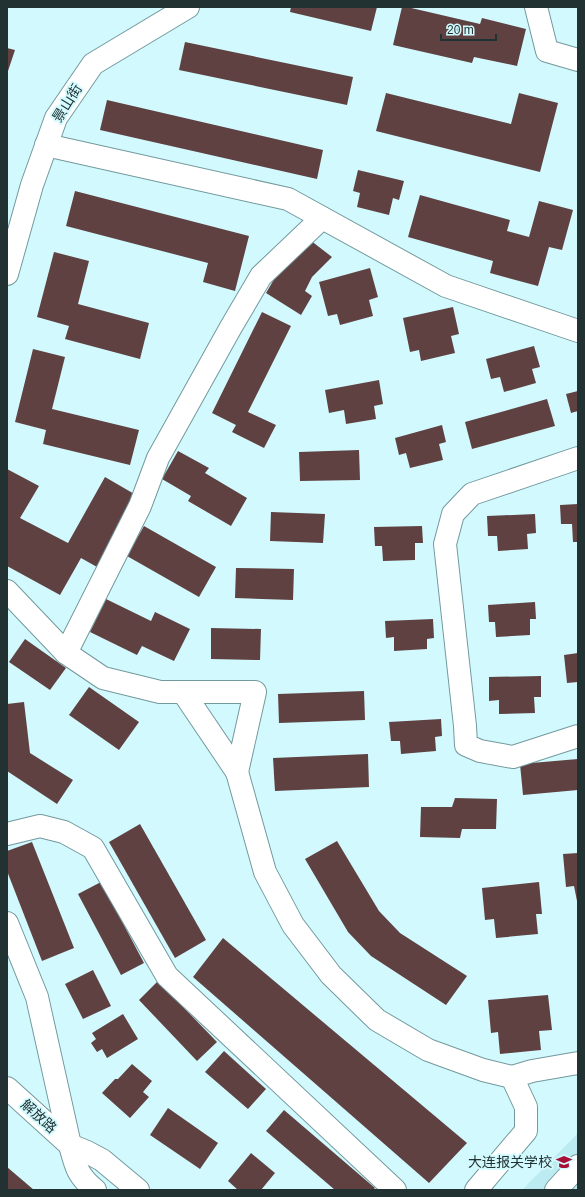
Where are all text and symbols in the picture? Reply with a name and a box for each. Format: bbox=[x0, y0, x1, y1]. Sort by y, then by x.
scale bar bbox=[441, 16, 496, 42]
text: 20 m bbox=[447, 23, 474, 37]
street label: 景山街 bbox=[49, 81, 85, 125]
street label: 解放路 bbox=[18, 1096, 60, 1136]
school or university icon: 大连报关学校 bbox=[555, 1153, 573, 1171]
place label: 大连报关学校 bbox=[468, 1154, 552, 1170]

